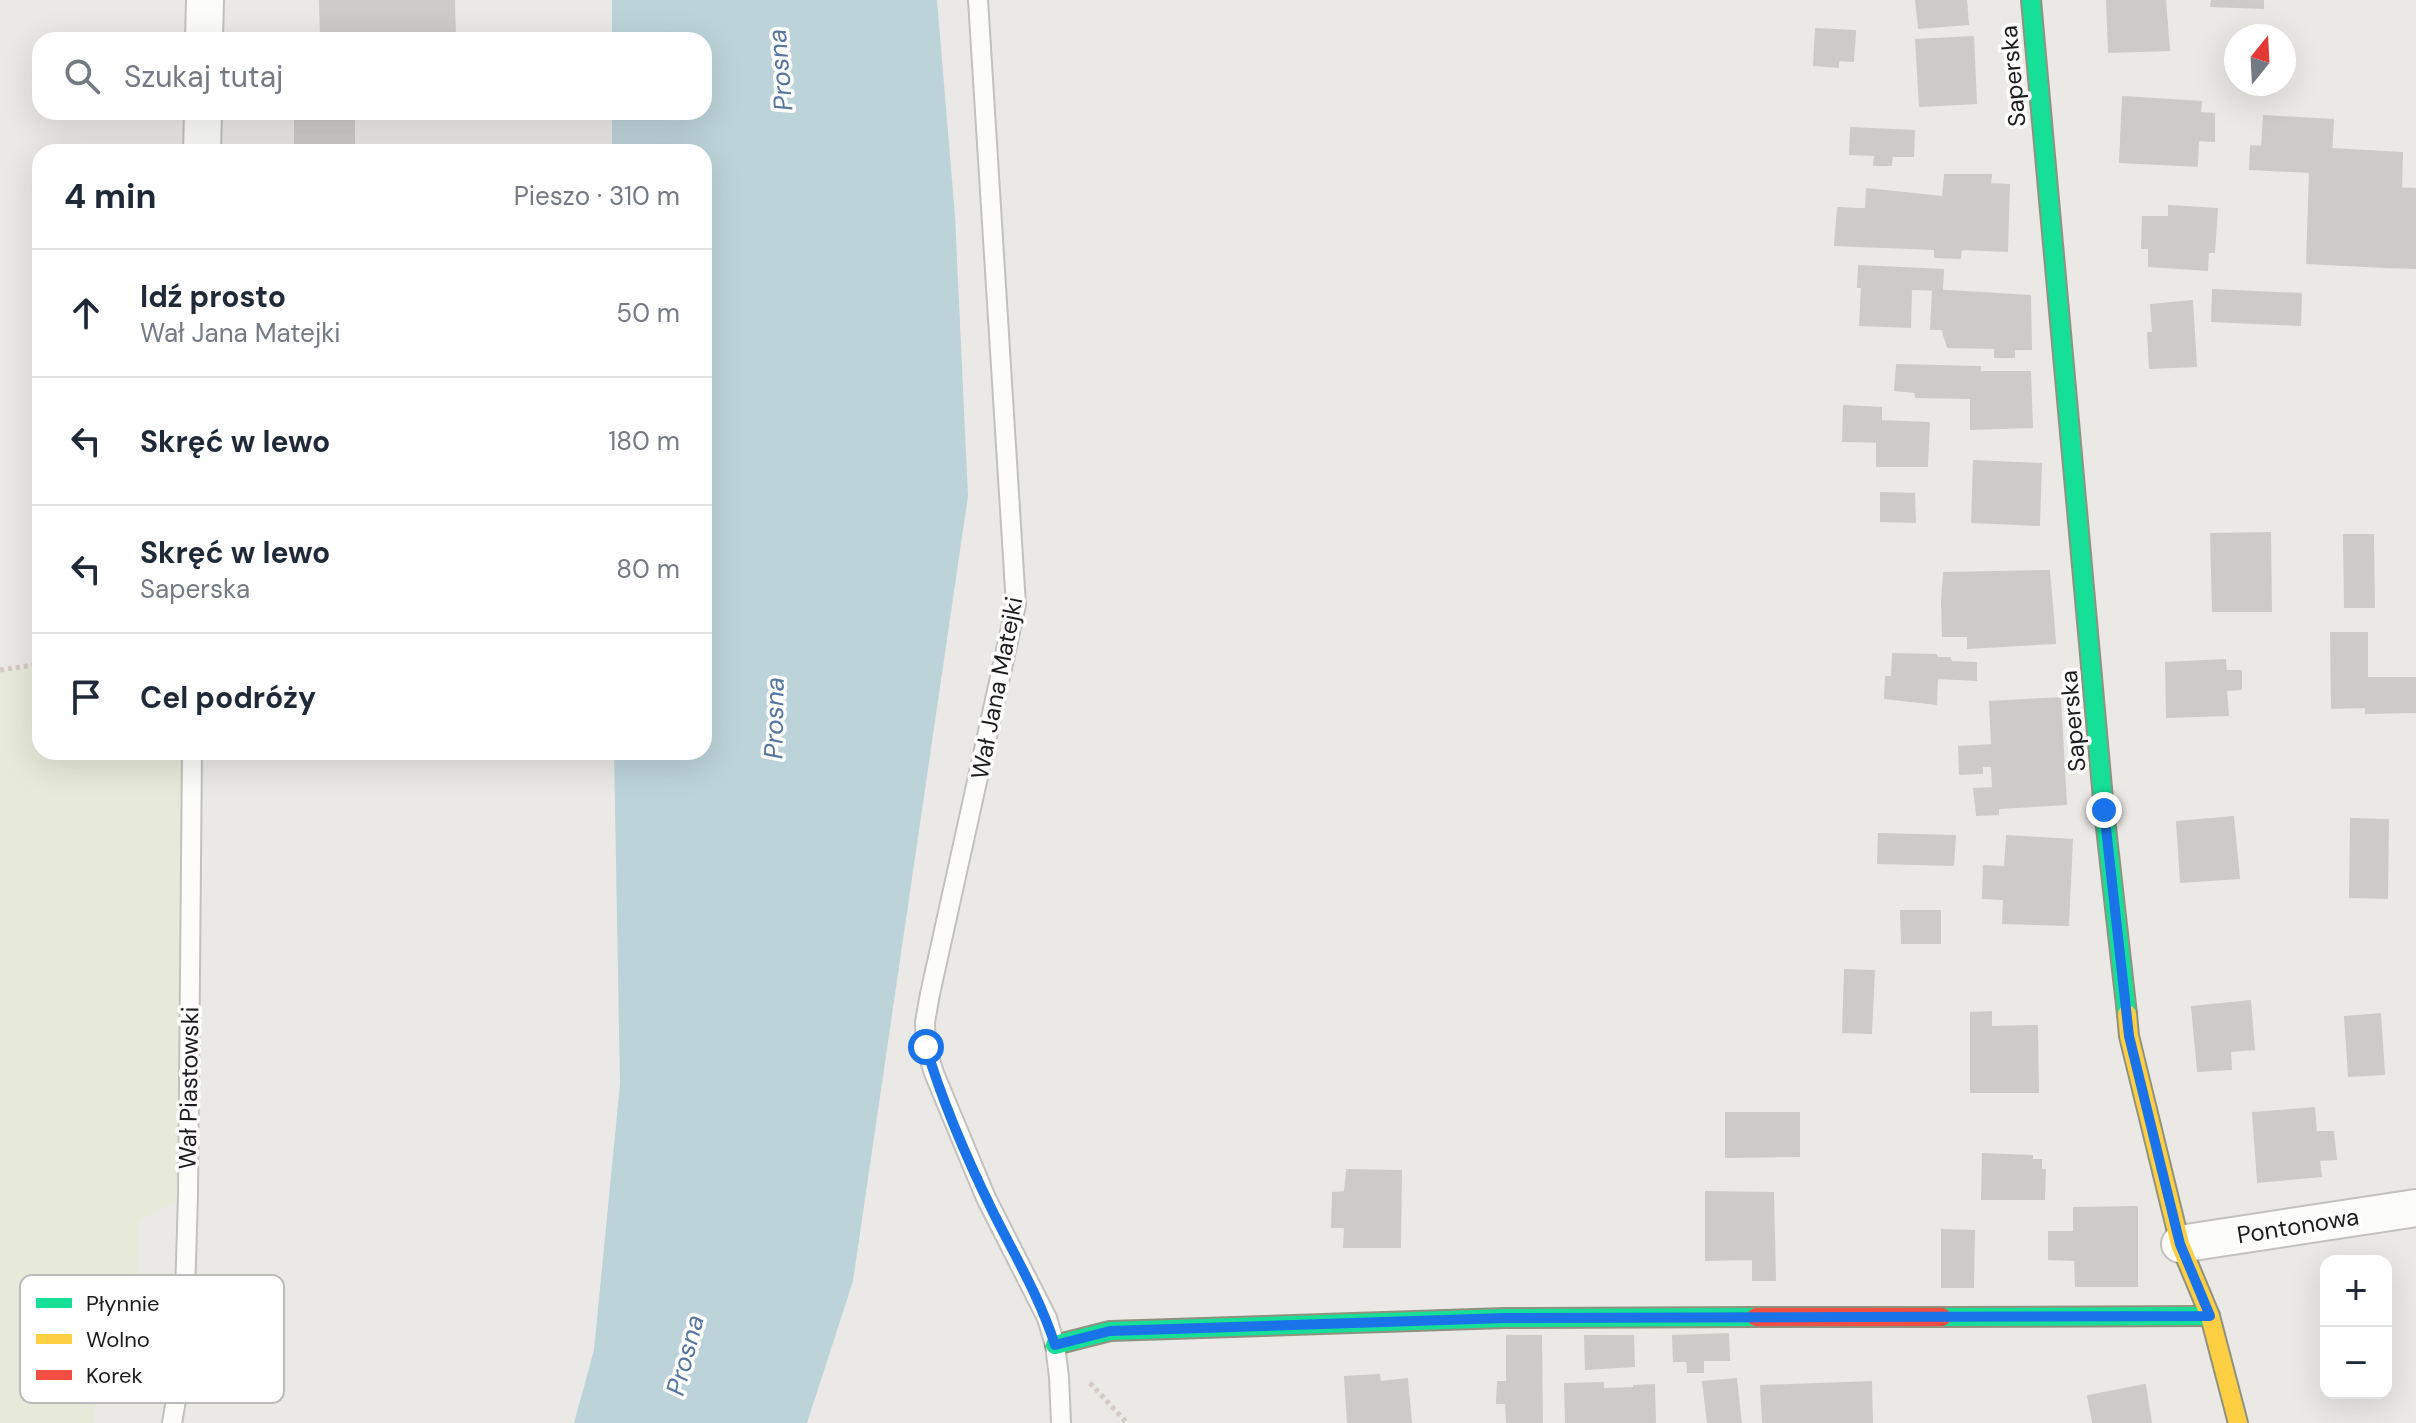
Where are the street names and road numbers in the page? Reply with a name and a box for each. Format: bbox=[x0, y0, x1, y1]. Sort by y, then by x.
street label: Saperska bbox=[1993, 24, 2032, 128]
street label: Wał Jana Matejki bbox=[964, 594, 1029, 782]
street label: Saperska bbox=[2053, 669, 2092, 773]
street label: Wał Piastowski bbox=[172, 1006, 205, 1170]
street label: Pontonowa bbox=[2235, 1201, 2361, 1250]

